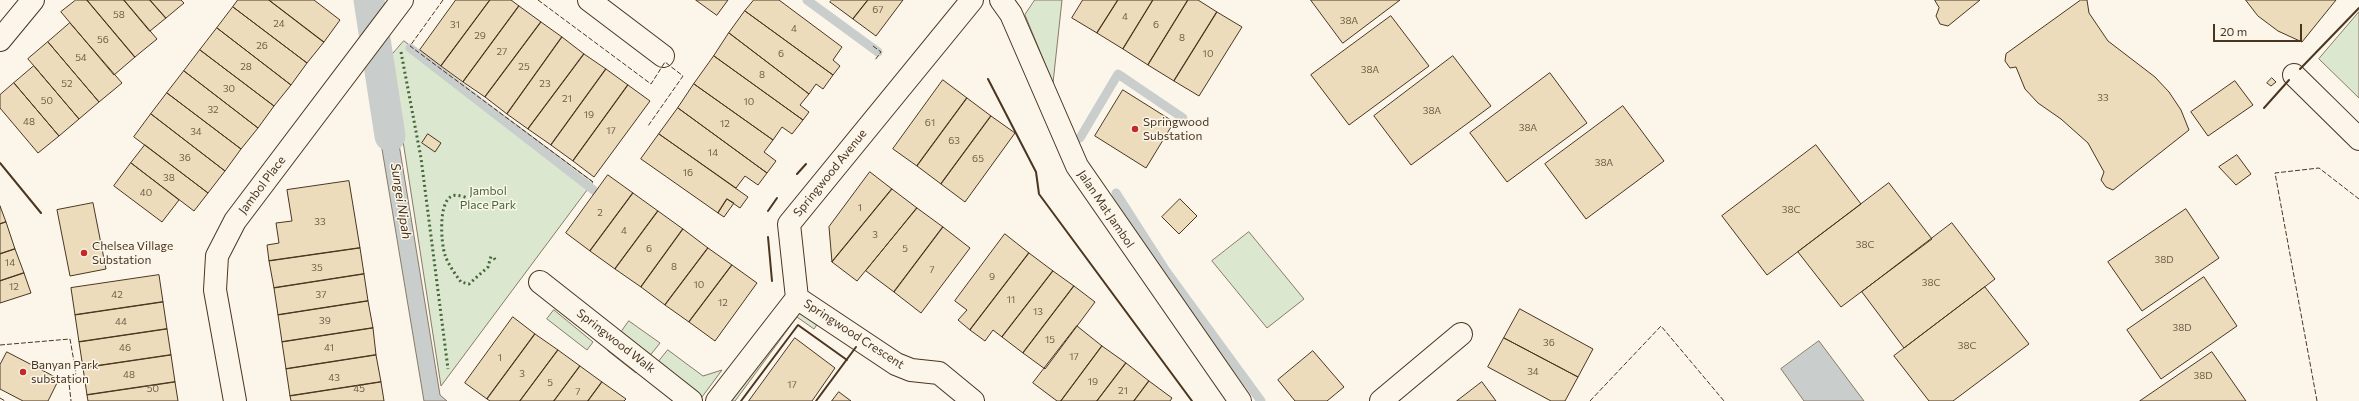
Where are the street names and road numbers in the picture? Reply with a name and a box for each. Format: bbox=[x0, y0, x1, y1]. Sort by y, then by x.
street label: Springwood Avenue bbox=[790, 126, 870, 220]
street label: Jambol Place bbox=[235, 153, 289, 217]
street label: Jalan Mat Jambol bbox=[1075, 167, 1137, 251]
street label: Springwood Crescent bbox=[801, 296, 907, 372]
street label: Springwood Walk bbox=[574, 306, 658, 376]

